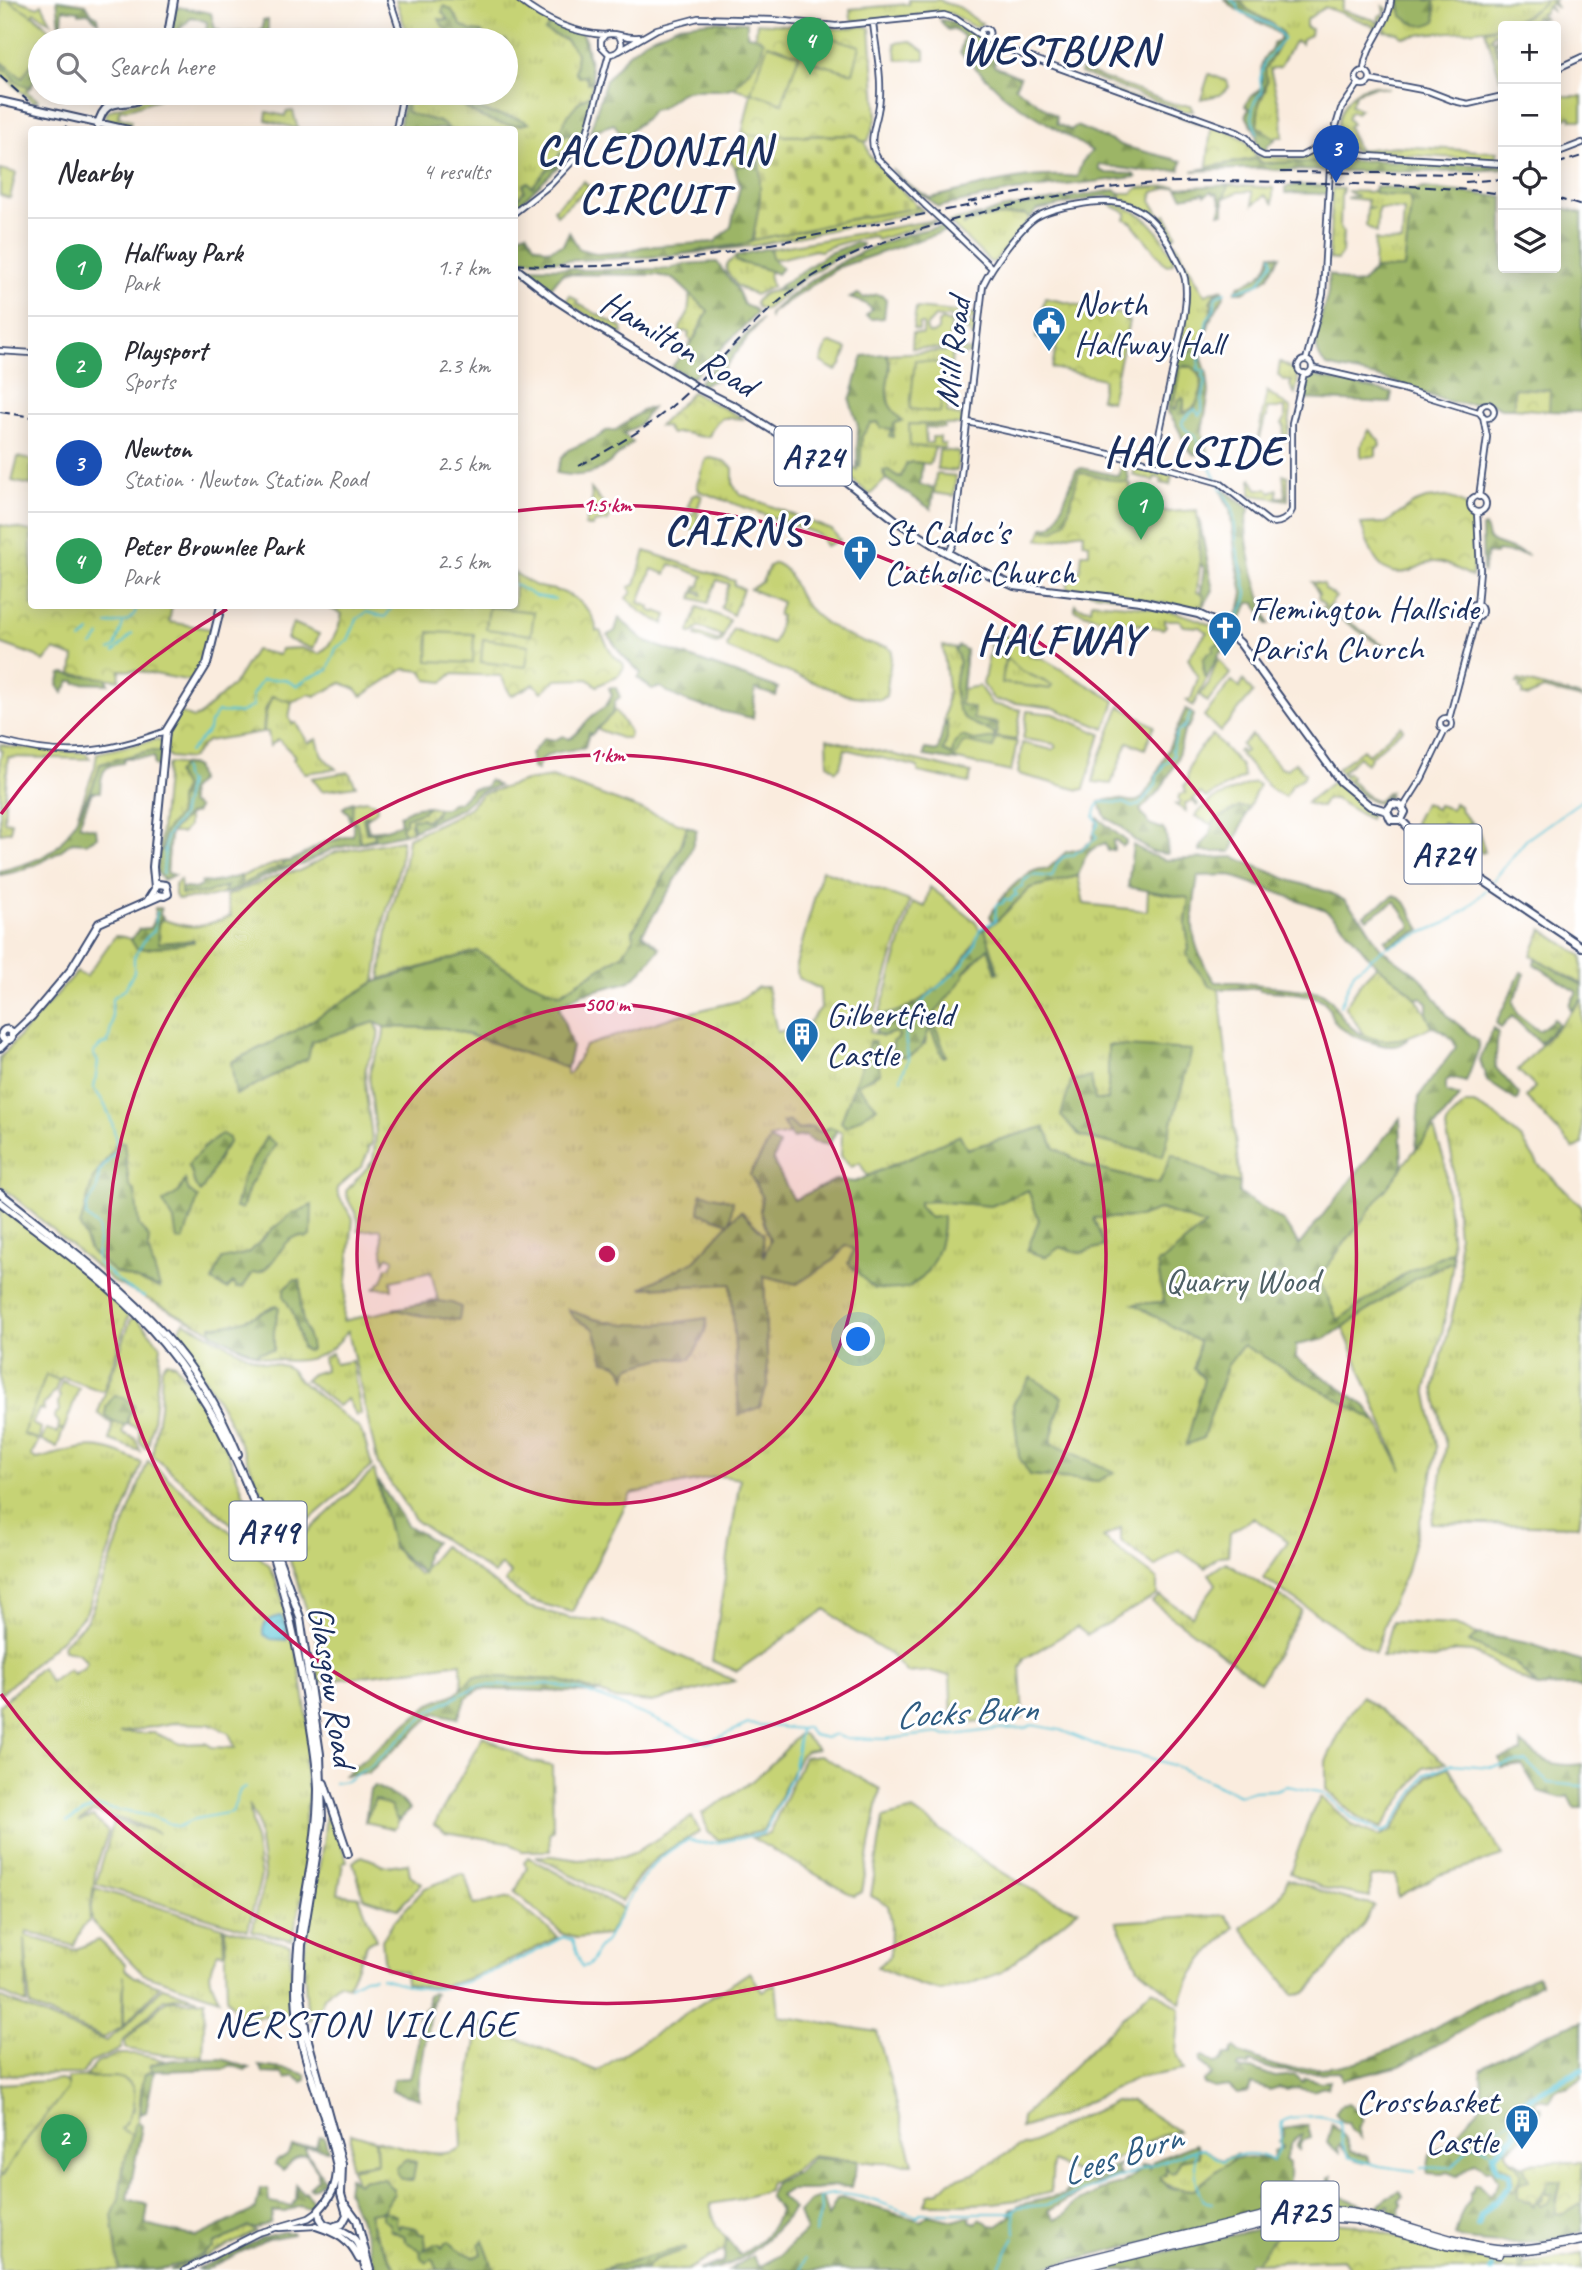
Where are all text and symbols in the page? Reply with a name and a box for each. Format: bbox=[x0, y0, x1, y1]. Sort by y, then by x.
pin: 4 bbox=[787, 17, 833, 75]
map controls bbox=[1498, 21, 1561, 273]
button: + bbox=[1498, 21, 1561, 84]
district label: WESTBURN bbox=[961, 24, 1164, 77]
search box bbox=[28, 28, 518, 105]
icon: search bbox=[52, 48, 90, 86]
text: Search here bbox=[108, 50, 214, 83]
button: − bbox=[1498, 84, 1561, 147]
district label: CALEDONIAN CIRCUIT bbox=[536, 124, 777, 225]
pin: 3 bbox=[1313, 125, 1359, 183]
button: locate bbox=[1498, 147, 1561, 210]
text: Nearby bbox=[56, 153, 132, 191]
text: 4 results bbox=[423, 157, 490, 186]
button: layers bbox=[1498, 210, 1561, 273]
text: Halfway Park bbox=[123, 236, 242, 269]
text: 1 bbox=[74, 253, 84, 282]
text: 1.7 km bbox=[437, 253, 490, 282]
text: Park bbox=[123, 269, 159, 298]
street label: Hamilton Road bbox=[593, 279, 769, 410]
place label: North Halfway Hall bbox=[1074, 281, 1230, 366]
street label: Mill Road bbox=[923, 289, 982, 410]
public building icon: North Halfway Hall bbox=[1030, 304, 1068, 353]
text: Playsport bbox=[123, 334, 207, 367]
text: 2 bbox=[74, 351, 84, 380]
text: 2.3 km bbox=[437, 351, 490, 380]
text: Sports bbox=[123, 367, 175, 396]
district label: HALLSIDE bbox=[1104, 425, 1288, 478]
road number: A724 bbox=[774, 426, 852, 485]
text: Newton bbox=[123, 432, 191, 465]
text: 3 bbox=[74, 449, 84, 478]
text: 2.5 km bbox=[437, 449, 490, 478]
text: Station · Newton Station Road bbox=[123, 465, 367, 494]
pin: 1 bbox=[1118, 482, 1164, 540]
text: 1.5 km bbox=[583, 492, 632, 518]
district label: CAIRNS bbox=[664, 504, 812, 557]
place label: St Cadoc's Catholic Church bbox=[884, 510, 1077, 595]
text: Peter Brownlee Park bbox=[123, 530, 303, 563]
church icon: St Cadoc's Catholic Church bbox=[841, 533, 879, 582]
text: 4 bbox=[74, 547, 84, 576]
text: 2.5 km bbox=[437, 547, 490, 576]
text: Park bbox=[123, 563, 159, 592]
place label: Flemington Hallside Parish Church bbox=[1250, 586, 1481, 671]
church icon: Flemington Hallside Parish Church bbox=[1206, 609, 1244, 658]
district label: HALFWAY bbox=[977, 613, 1150, 666]
text: 1 km bbox=[589, 742, 626, 768]
road number: A724 bbox=[1404, 824, 1482, 884]
text: 500 m bbox=[584, 991, 632, 1017]
place label: Gilbertfield Castle bbox=[826, 992, 959, 1077]
building icon: Gilbertfield Castle bbox=[783, 1015, 821, 1064]
centre of rings bbox=[595, 1242, 619, 1266]
park label: Quarry Wood bbox=[1165, 1258, 1324, 1303]
your location bbox=[841, 1322, 875, 1356]
road number: A749 bbox=[230, 1502, 306, 1560]
street label: Glasgow Road bbox=[298, 1603, 368, 1775]
water label: Cocks Burn bbox=[894, 1684, 1041, 1739]
district label: NERSTON VILLAGE bbox=[214, 2000, 520, 2047]
place label: Crossbasket Castle bbox=[1356, 2079, 1501, 2164]
building icon: Crossbasket Castle bbox=[1503, 2102, 1541, 2151]
water label: Lees Burn bbox=[1055, 2112, 1191, 2196]
pin: 2 bbox=[41, 2114, 87, 2172]
road number: A725 bbox=[1262, 2182, 1338, 2240]

